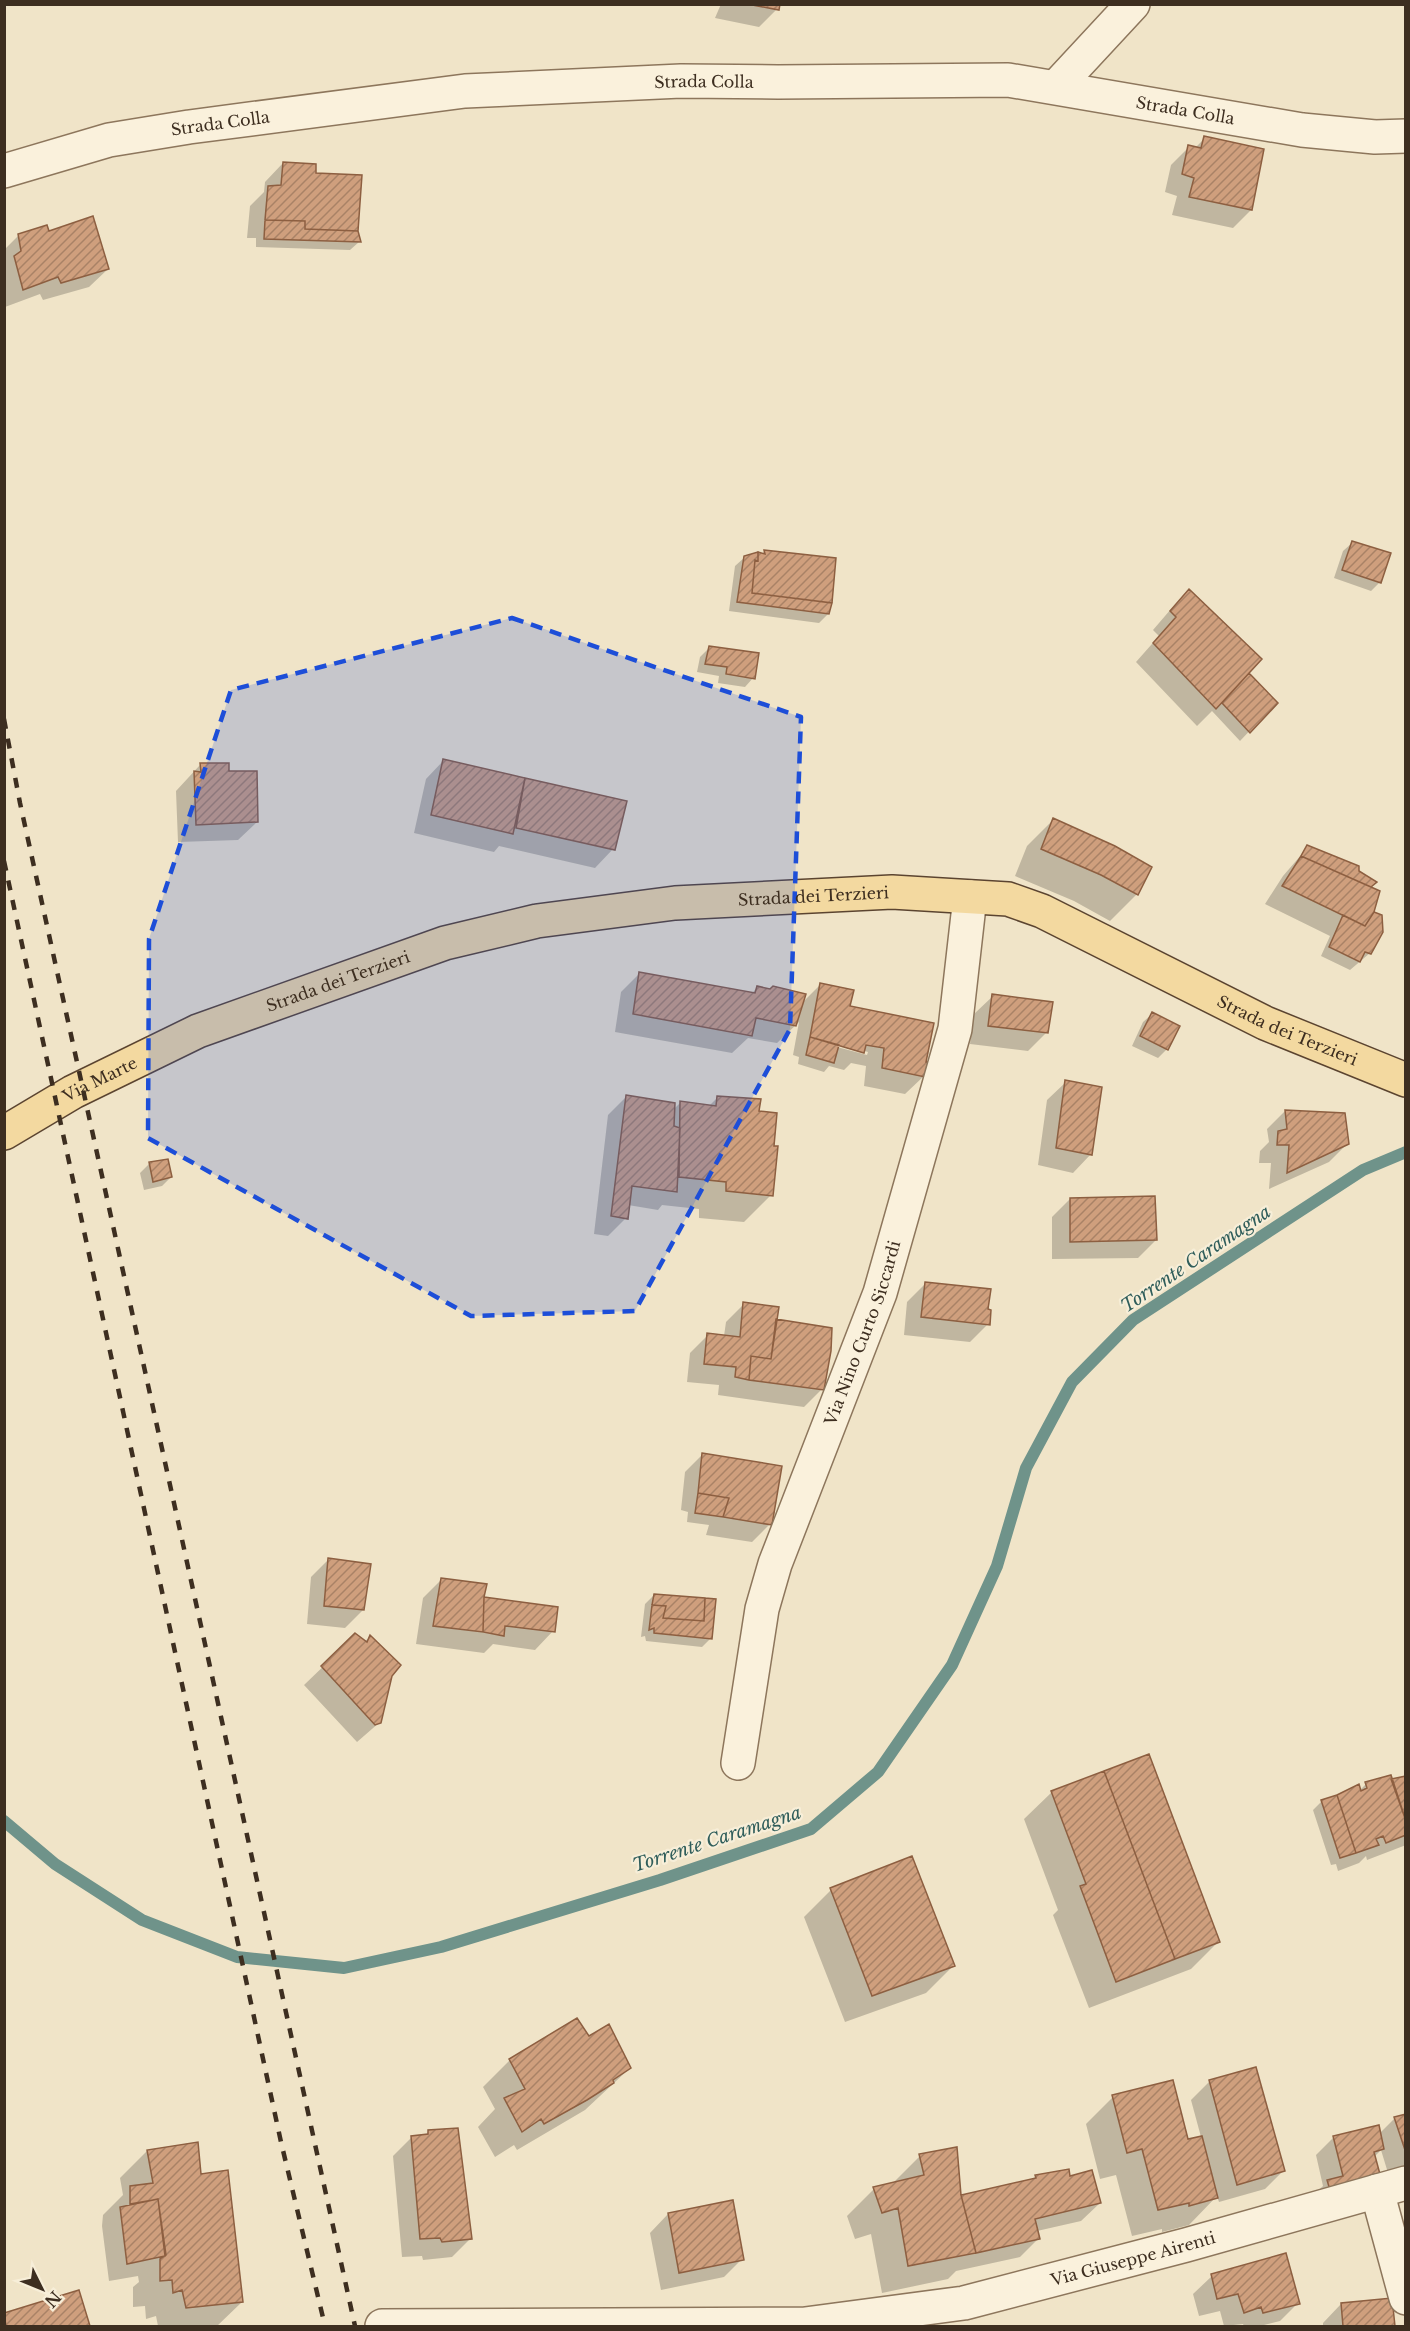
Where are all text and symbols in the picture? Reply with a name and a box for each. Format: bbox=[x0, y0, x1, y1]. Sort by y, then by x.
street label: Strada Colla bbox=[654, 71, 754, 92]
street label: Strada Colla bbox=[1135, 92, 1236, 128]
street label: Strada Colla bbox=[169, 107, 271, 140]
street label: Strada dei Terzieri bbox=[738, 882, 890, 910]
street label: Strada dei Terzieri bbox=[263, 946, 413, 1016]
street label: Strada dei Terzieri bbox=[1214, 991, 1361, 1070]
street label: Via Marte bbox=[58, 1052, 140, 1106]
water label: Torrente Caramagna bbox=[1117, 1201, 1275, 1317]
street label: Via Nino Curto Siccardi bbox=[819, 1238, 905, 1429]
water label: Torrente Caramagna bbox=[630, 1801, 804, 1877]
street label: Via Giuseppe Airenti bbox=[1047, 2227, 1218, 2290]
north arrow bbox=[12, 2259, 72, 2319]
text: N bbox=[41, 2287, 65, 2312]

